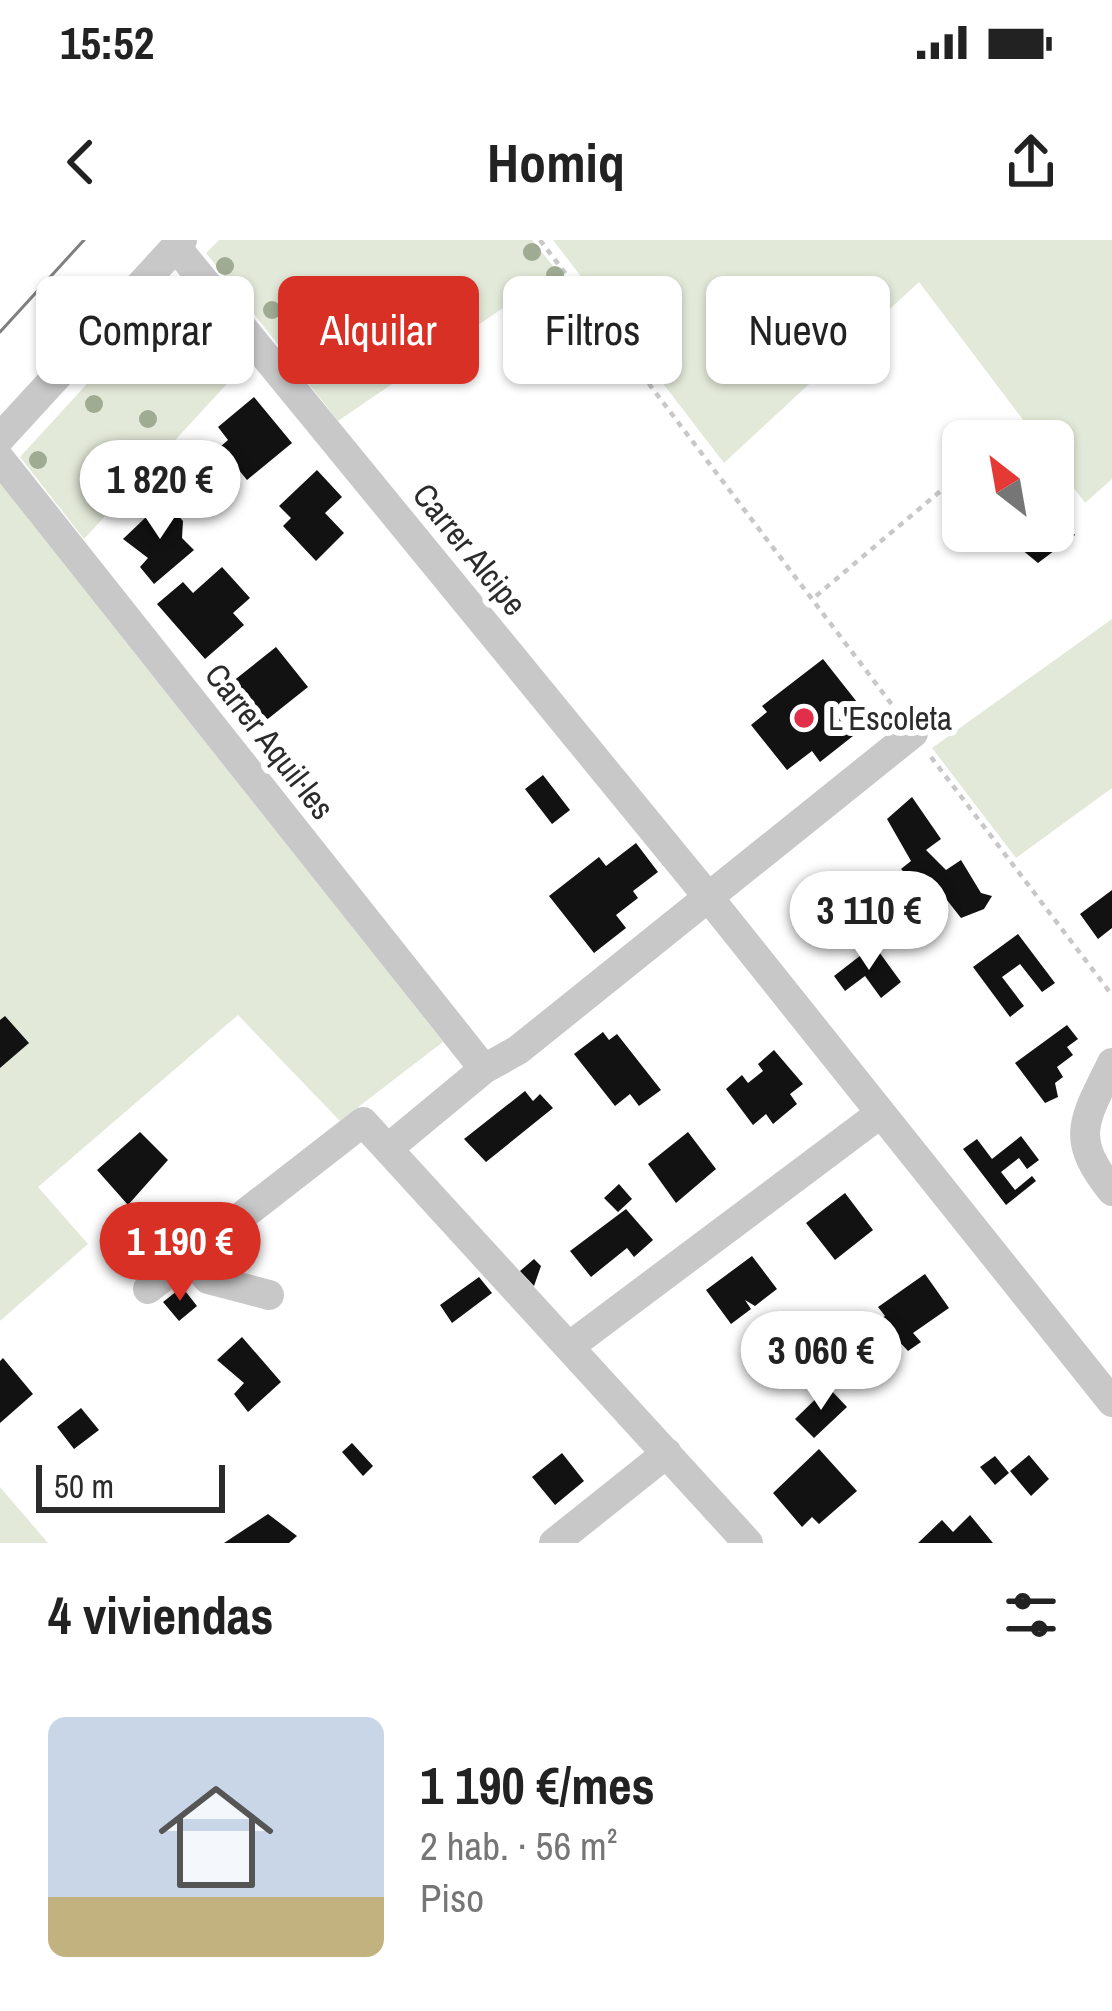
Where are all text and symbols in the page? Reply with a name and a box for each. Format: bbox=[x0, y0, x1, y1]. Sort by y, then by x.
text: 15:52 bbox=[60, 12, 154, 73]
text: Homiq bbox=[487, 126, 625, 199]
icon: back bbox=[48, 129, 114, 195]
icon: share bbox=[998, 129, 1064, 195]
chip: Comprar bbox=[36, 276, 254, 384]
chip: Alquilar bbox=[278, 276, 479, 384]
chip: Filtros bbox=[503, 276, 682, 384]
chip: Nuevo bbox=[706, 276, 890, 384]
north arrow bbox=[942, 420, 1074, 552]
map controls bbox=[942, 420, 1074, 552]
pin: 1 820 € bbox=[49, 440, 271, 542]
text: 1 820 € bbox=[107, 453, 213, 505]
street label: Carrer Alcipe bbox=[403, 474, 537, 624]
street label: Carrer Aquil·les bbox=[195, 654, 345, 828]
place label: L'Escoleta bbox=[828, 696, 952, 740]
marker: L'Escoleta bbox=[791, 705, 817, 731]
pin: 3 110 € bbox=[758, 871, 980, 973]
text: 3 110 € bbox=[817, 884, 921, 936]
pin: 1 190 € bbox=[69, 1202, 291, 1304]
text: 1 190 € bbox=[127, 1215, 233, 1267]
pin: 3 060 € bbox=[710, 1311, 932, 1413]
text: 3 060 € bbox=[768, 1324, 874, 1376]
scale bar bbox=[36, 1459, 225, 1512]
text: 50 m bbox=[54, 1464, 114, 1508]
text: 4 viviendas bbox=[48, 1581, 274, 1650]
icon: filters bbox=[998, 1582, 1064, 1648]
text: 1 190 €/mes bbox=[420, 1751, 655, 1820]
icon: home bbox=[144, 1765, 288, 1909]
text: 2 hab. · 56 m² bbox=[420, 1820, 617, 1872]
text: Piso bbox=[420, 1872, 484, 1924]

